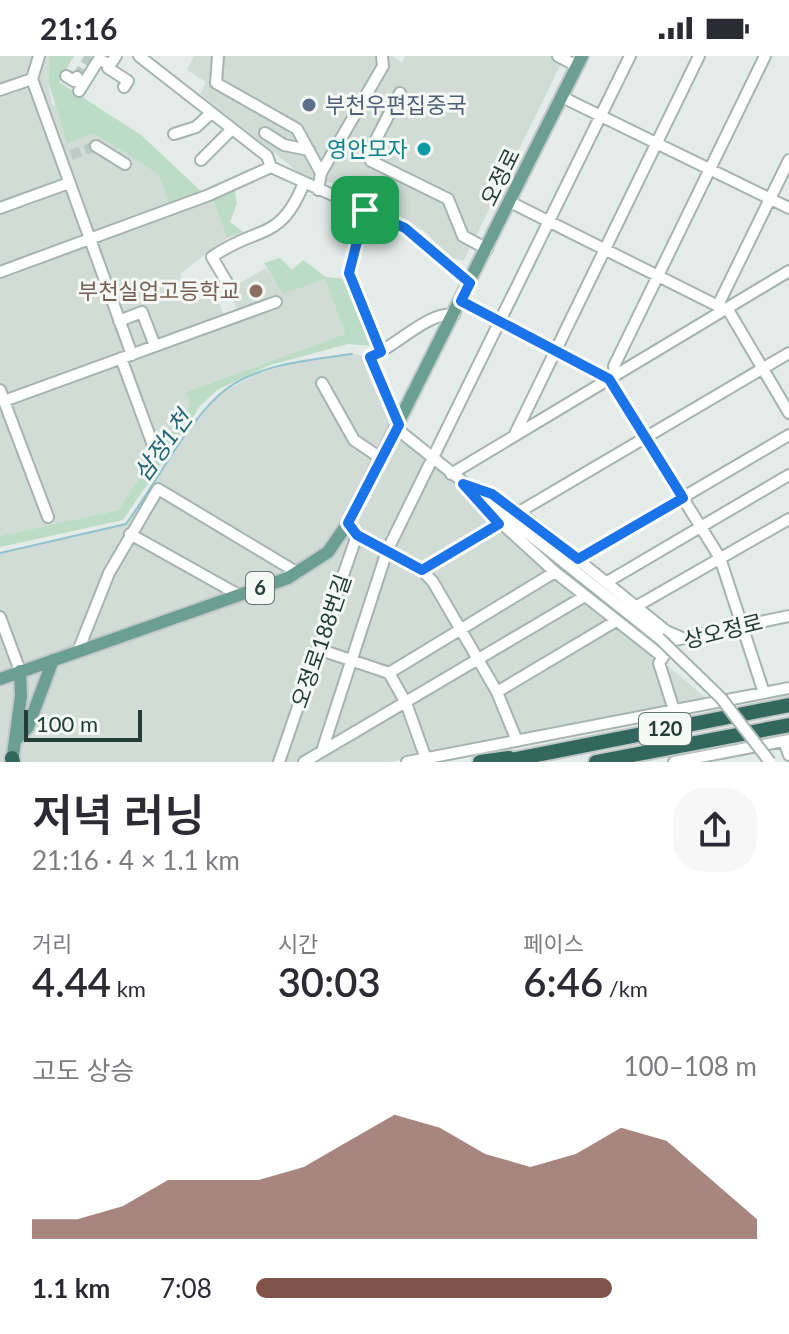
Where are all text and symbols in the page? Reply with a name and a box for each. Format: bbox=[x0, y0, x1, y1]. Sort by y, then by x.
text: 21:16 bbox=[40, 10, 117, 46]
place label: 부천우편집중국 bbox=[325, 91, 467, 118]
marker: 부천우편집중국 bbox=[300, 96, 318, 114]
place label: 영안모자 bbox=[327, 135, 408, 162]
marker: 영안모자 bbox=[415, 140, 433, 158]
street label: 오정로 bbox=[474, 144, 525, 210]
pin bbox=[331, 176, 399, 244]
icon: arrive bbox=[343, 188, 387, 232]
place label: 부천실업고등학교 bbox=[78, 277, 240, 304]
marker: 부천실업고등학교 bbox=[247, 282, 265, 300]
water label: 삼정1천 bbox=[126, 402, 199, 486]
street label: 오정로188번길 bbox=[285, 570, 356, 711]
road number: 6 bbox=[246, 572, 274, 604]
street label: 상오정로 bbox=[680, 608, 765, 653]
scale bar bbox=[24, 706, 142, 742]
text: 100 m bbox=[36, 710, 98, 737]
road number: 120 bbox=[639, 713, 691, 745]
text: 저녁 러닝 bbox=[32, 788, 205, 840]
button: share bbox=[673, 788, 757, 872]
text: 21:16 · 4 × 1.1 km bbox=[32, 844, 240, 876]
text: 거리 bbox=[32, 930, 72, 957]
text: 시간 bbox=[278, 930, 318, 957]
text: 페이스 bbox=[523, 930, 584, 957]
text: 4.44 bbox=[32, 958, 111, 1006]
text: 30:03 bbox=[278, 958, 381, 1006]
text: 6:46 bbox=[523, 958, 603, 1006]
text: km bbox=[111, 975, 146, 1002]
text: /km bbox=[603, 975, 648, 1002]
text: 100–108 m bbox=[623, 1050, 757, 1082]
text: 고도 상승 bbox=[32, 1054, 134, 1086]
text: 1.1 km bbox=[32, 1272, 110, 1304]
text: 7:08 bbox=[160, 1272, 212, 1304]

